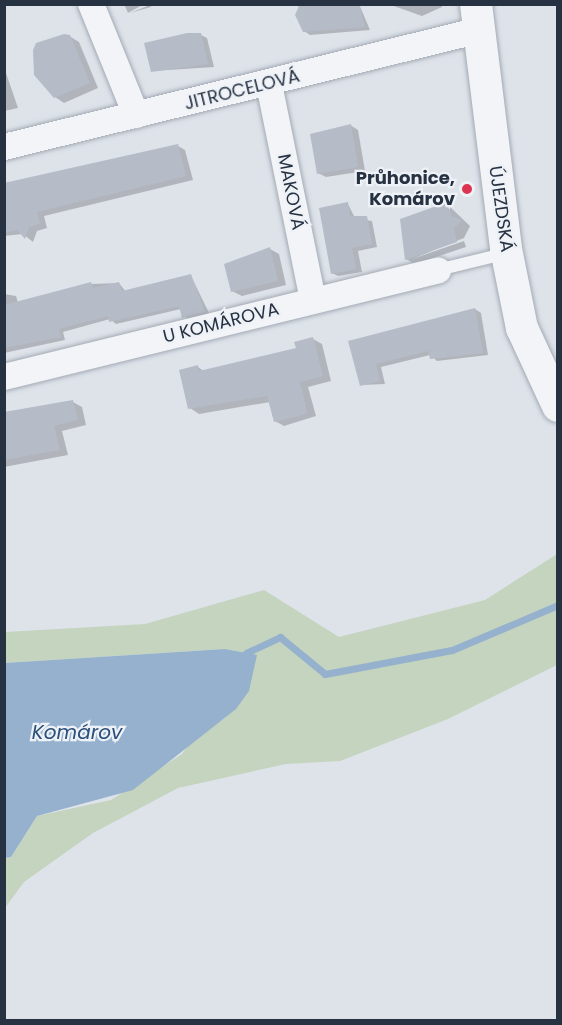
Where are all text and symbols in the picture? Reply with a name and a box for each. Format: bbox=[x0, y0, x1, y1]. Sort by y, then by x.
street label: JITROCELOVÁ bbox=[182, 65, 302, 115]
street label: MAKOVÁ bbox=[273, 152, 309, 232]
street label: ÚJEZDSKÁ bbox=[484, 164, 518, 254]
place label: Průhonice, Komárov bbox=[356, 168, 455, 210]
marker: Průhonice, Komárov bbox=[460, 182, 474, 196]
street label: U KOMÁROVA bbox=[161, 298, 281, 348]
water label: Komárov bbox=[32, 720, 122, 744]

